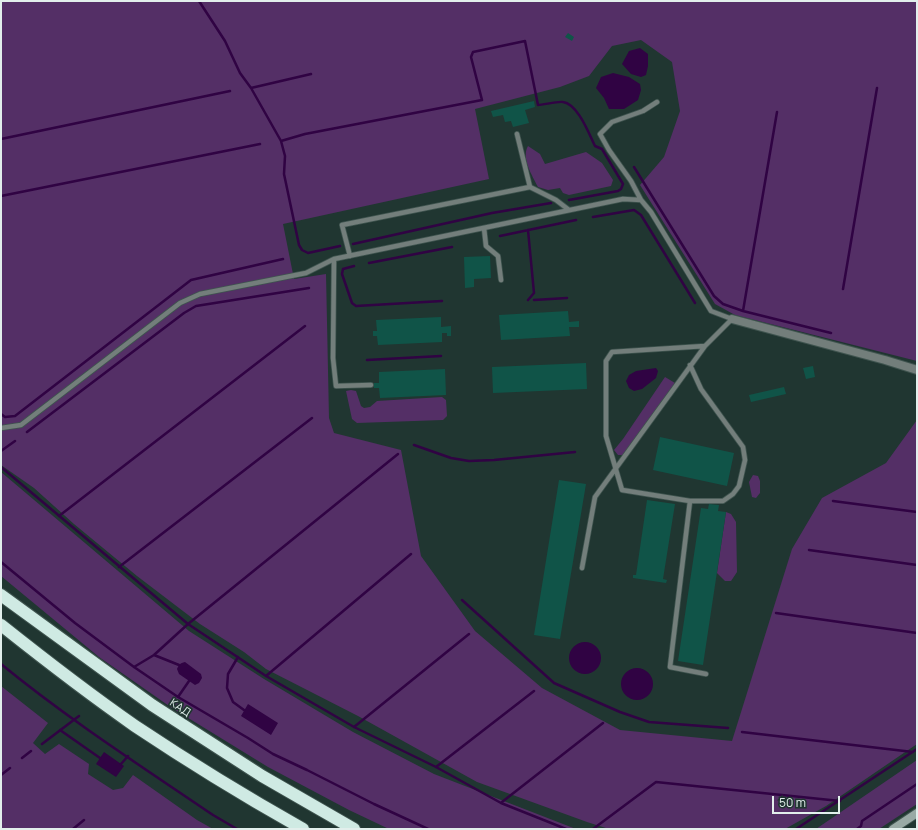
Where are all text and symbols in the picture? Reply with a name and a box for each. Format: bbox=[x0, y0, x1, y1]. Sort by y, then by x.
street label: КАД bbox=[167, 696, 193, 720]
scale bar bbox=[774, 788, 842, 814]
text: 50 m bbox=[779, 794, 806, 811]

